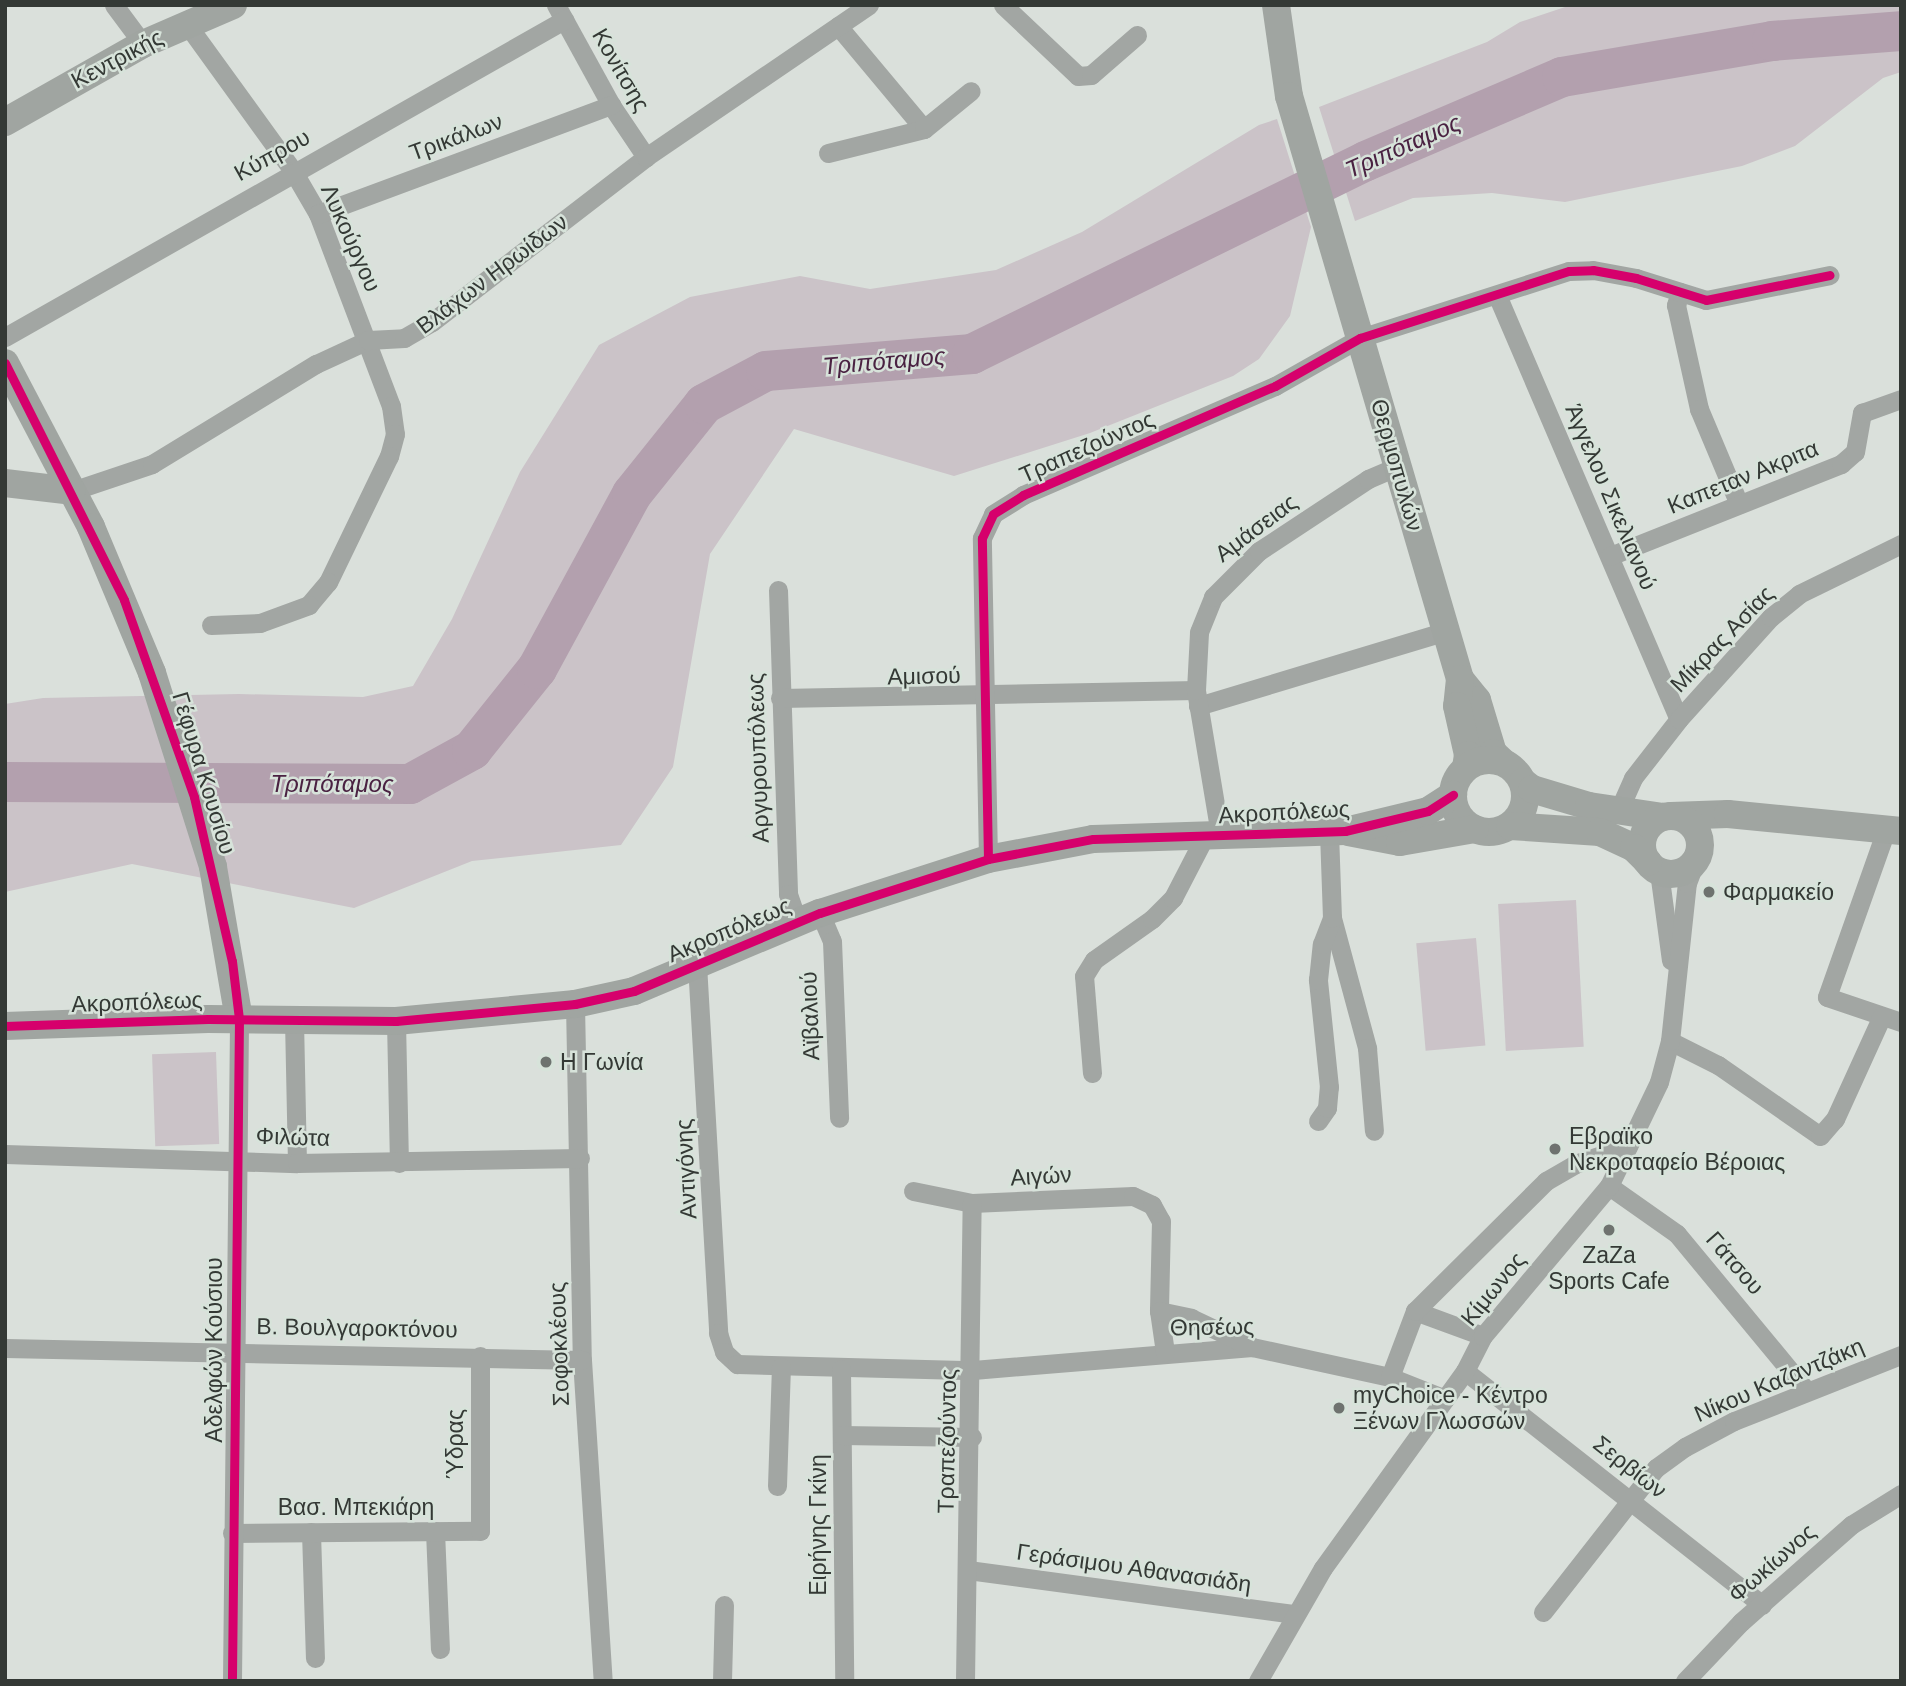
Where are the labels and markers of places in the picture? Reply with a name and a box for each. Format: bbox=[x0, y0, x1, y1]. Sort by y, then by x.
place label: Φαρμακείο bbox=[1723, 878, 1834, 906]
marker: Φαρμακείο bbox=[1701, 884, 1717, 900]
place label: Η Γωνία bbox=[560, 1048, 644, 1076]
marker: Η Γωνία bbox=[538, 1054, 554, 1070]
place label: Εβραϊκο Νεκροταφείο Βέροιας bbox=[1569, 1122, 1785, 1176]
marker: Εβραϊκο Νεκροταφείο Βέροιας bbox=[1547, 1141, 1563, 1157]
marker: ZaZa Sports Cafe bbox=[1601, 1222, 1617, 1238]
place label: ZaZa Sports Cafe bbox=[1548, 1241, 1670, 1295]
place label: myChoice - Κέντρο Ξένων Γλωσσών bbox=[1353, 1381, 1548, 1435]
marker: myChoice - Κέντρο Ξένων Γλωσσών bbox=[1331, 1400, 1347, 1416]

